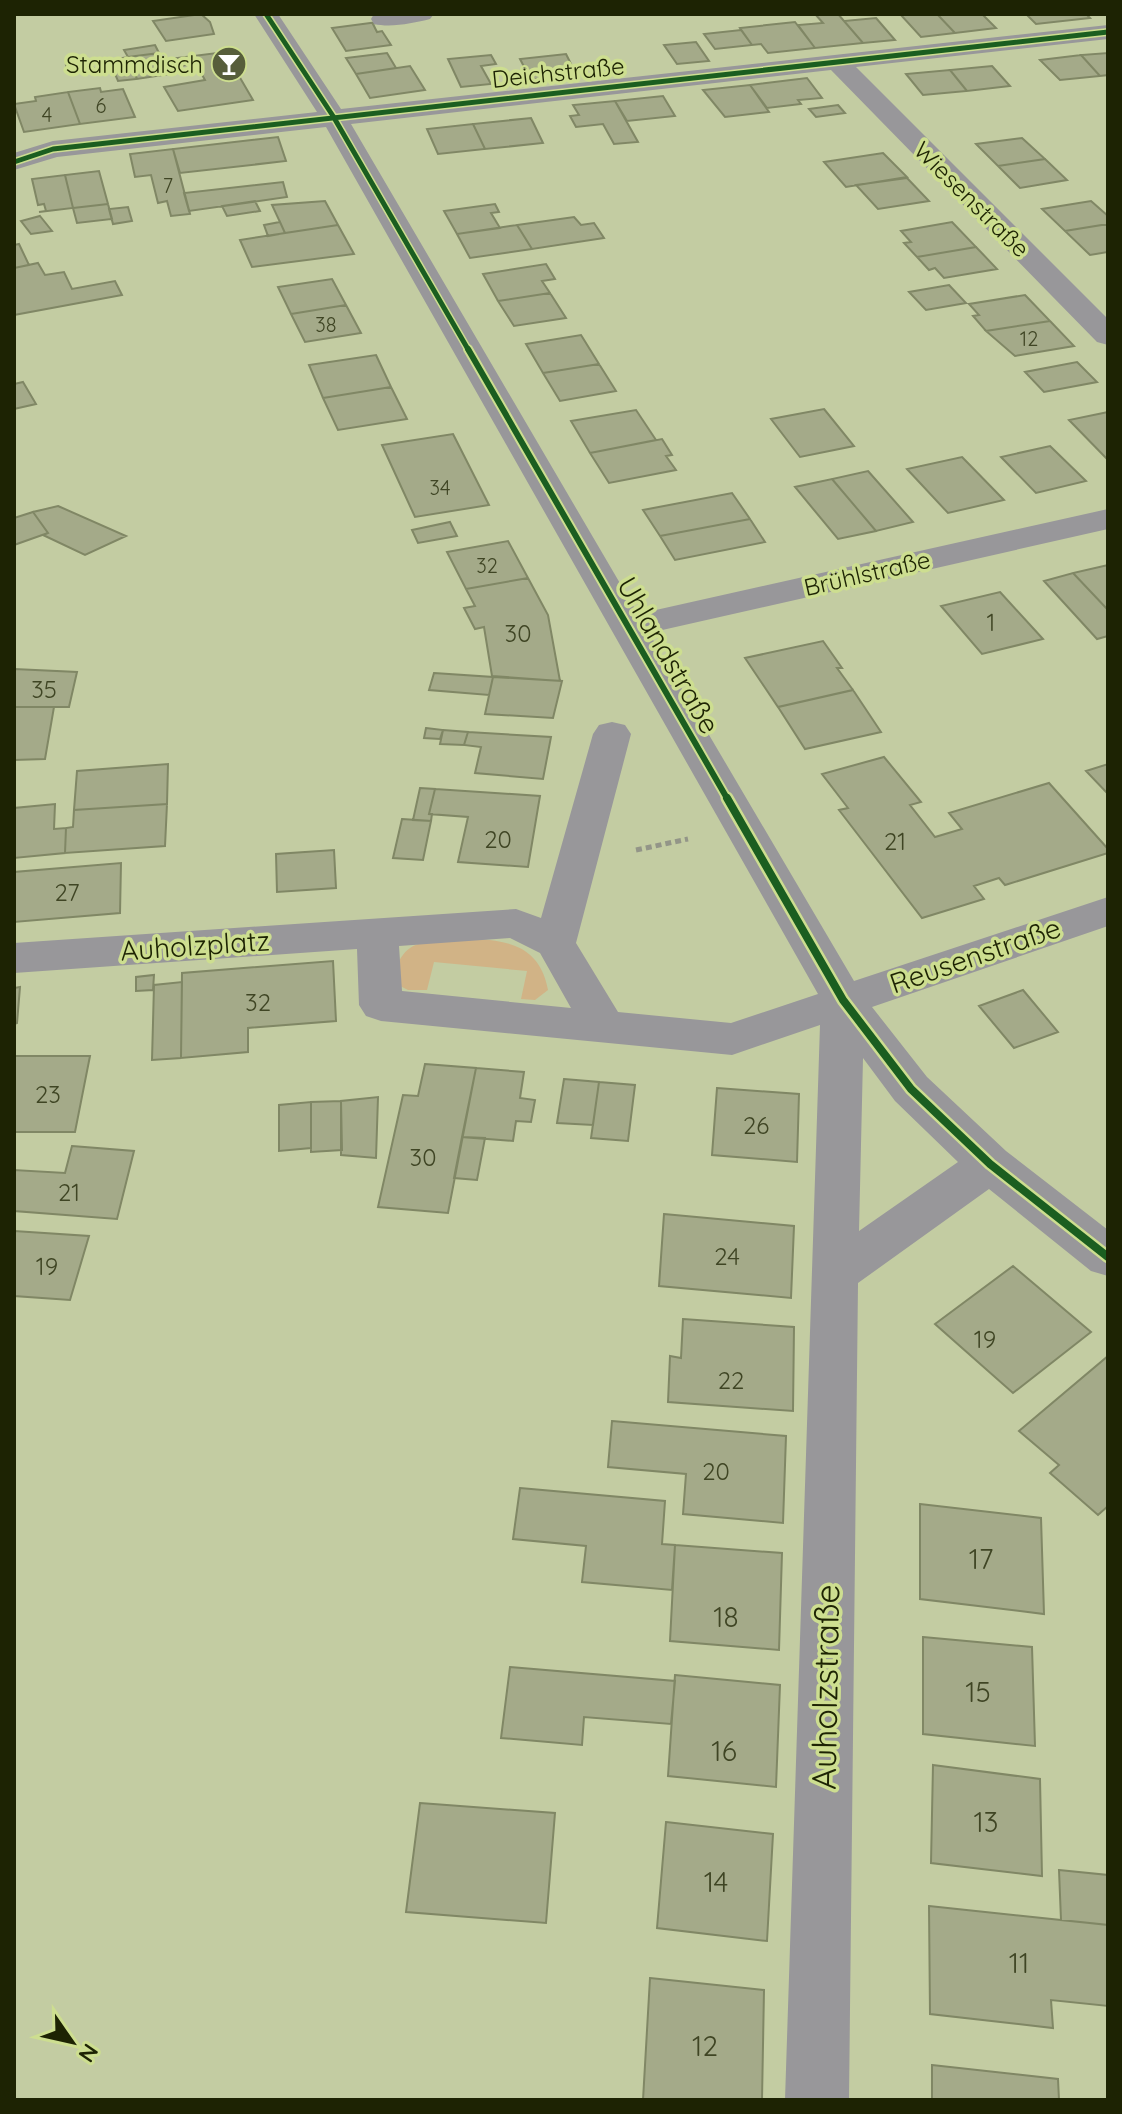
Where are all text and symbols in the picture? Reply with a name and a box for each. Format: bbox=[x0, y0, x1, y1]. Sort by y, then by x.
bar icon: Stammdisch bbox=[210, 45, 248, 83]
place label: Stammdisch bbox=[66, 49, 203, 79]
street label: Deichstraße bbox=[490, 50, 626, 94]
house number: 6 bbox=[96, 93, 107, 118]
house number: 4 bbox=[42, 102, 52, 127]
street label: Wiesenstraße bbox=[908, 135, 1036, 263]
house number: 7 bbox=[163, 173, 173, 198]
house number: 38 bbox=[315, 312, 337, 337]
house number: 12 bbox=[1020, 326, 1038, 351]
house number: 34 bbox=[429, 475, 451, 500]
street label: Brühlstraße bbox=[801, 544, 933, 602]
house number: 32 bbox=[476, 553, 498, 578]
street label: Uhlandstraße bbox=[610, 570, 728, 740]
house number: 1 bbox=[987, 607, 995, 637]
house number: 30 bbox=[505, 618, 531, 648]
house number: 35 bbox=[31, 674, 57, 704]
house number: 20 bbox=[484, 824, 512, 854]
house number: 21 bbox=[884, 826, 906, 856]
house number: 27 bbox=[54, 877, 80, 907]
street label: Reusenstraße bbox=[885, 909, 1065, 1001]
street label: Auholzplatz bbox=[119, 922, 271, 968]
house number: 32 bbox=[245, 987, 271, 1017]
house number: 23 bbox=[35, 1079, 61, 1109]
house number: 26 bbox=[743, 1110, 769, 1140]
house number: 30 bbox=[410, 1142, 436, 1172]
house number: 21 bbox=[58, 1177, 80, 1207]
house number: 24 bbox=[714, 1241, 740, 1271]
house number: 19 bbox=[36, 1251, 58, 1281]
house number: 19 bbox=[974, 1324, 996, 1354]
house number: 22 bbox=[718, 1365, 744, 1395]
house number: 20 bbox=[702, 1456, 730, 1486]
house number: 17 bbox=[969, 1541, 993, 1576]
street label: Auholzstraße bbox=[802, 1584, 848, 1790]
house number: 18 bbox=[713, 1599, 739, 1634]
house number: 15 bbox=[965, 1674, 991, 1709]
house number: 16 bbox=[711, 1733, 737, 1768]
house number: 13 bbox=[973, 1804, 999, 1839]
house number: 14 bbox=[704, 1864, 728, 1899]
house number: 11 bbox=[1009, 1945, 1029, 1980]
north arrow bbox=[32, 2002, 112, 2082]
house number: 12 bbox=[692, 2028, 718, 2063]
text: N bbox=[72, 2039, 105, 2068]

